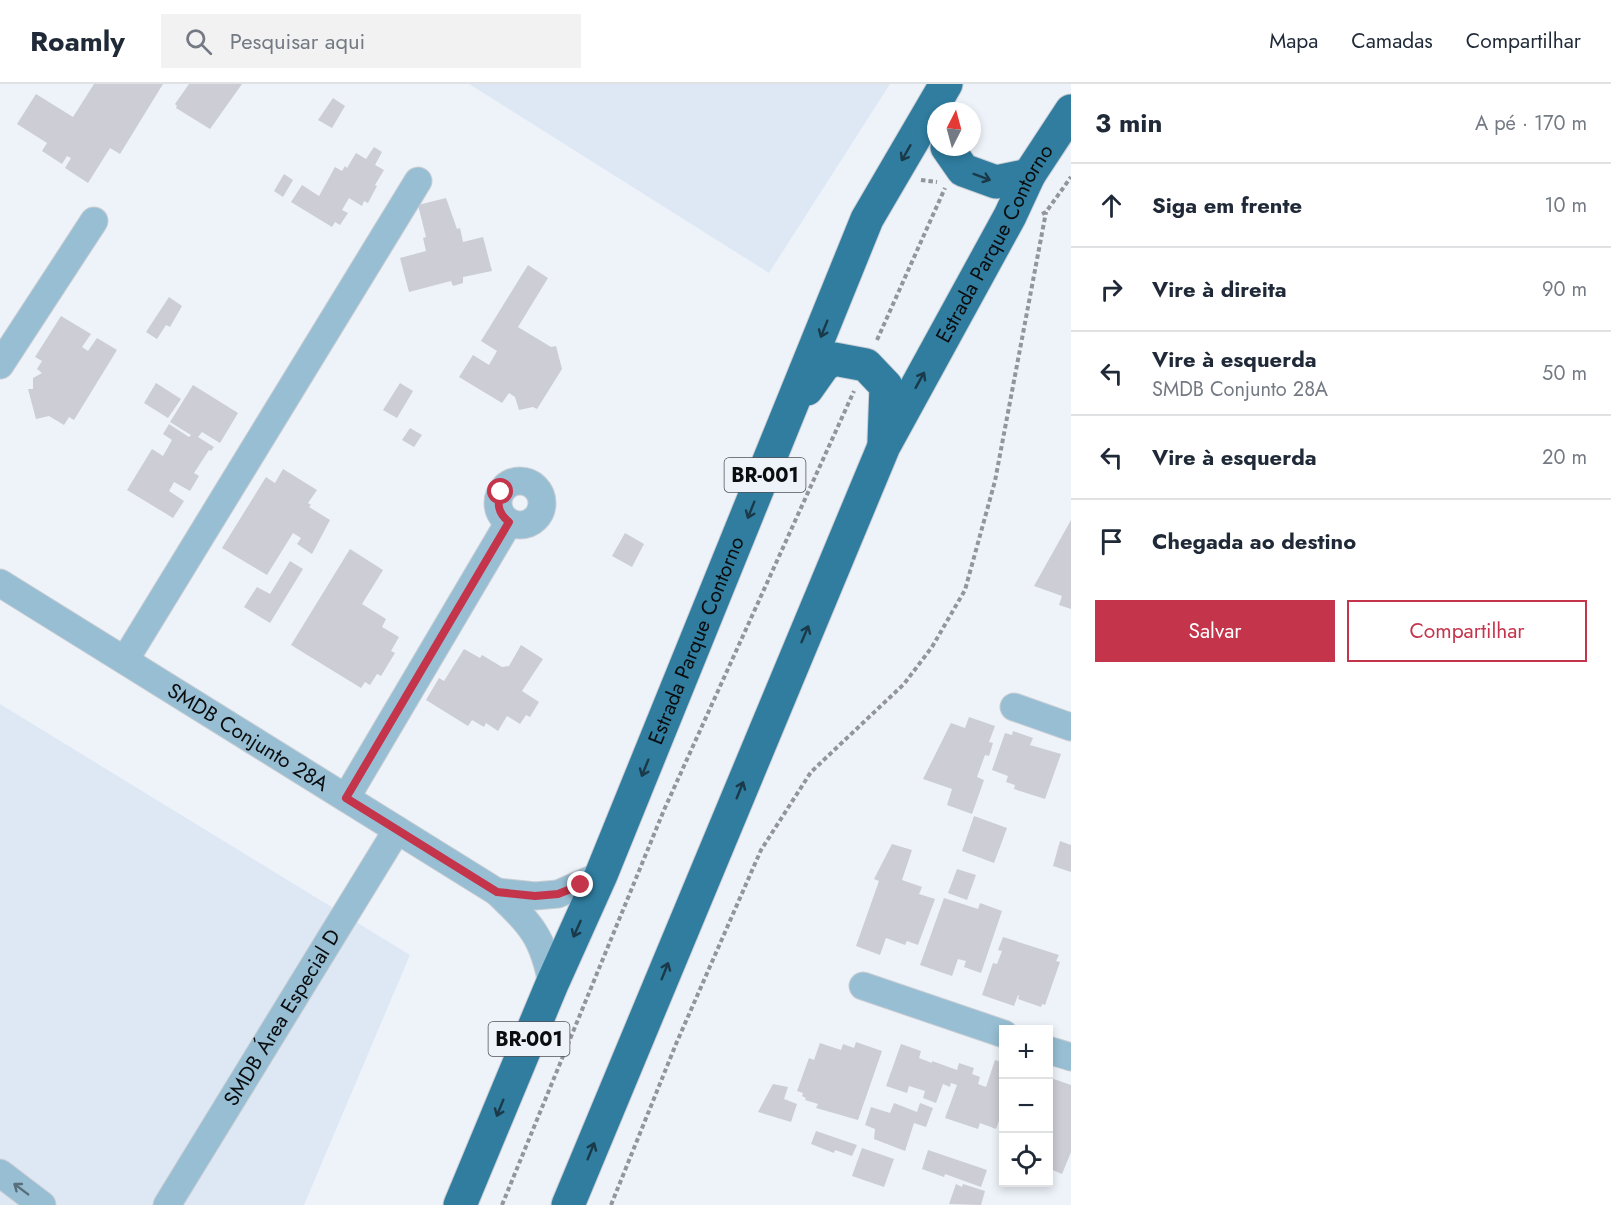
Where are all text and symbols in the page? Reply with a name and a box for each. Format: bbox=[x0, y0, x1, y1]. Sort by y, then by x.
search box bbox=[161, 14, 581, 68]
text: Roamly bbox=[30, 21, 125, 62]
icon: search bbox=[182, 25, 215, 58]
text: Pesquisar aqui bbox=[230, 25, 365, 57]
text: Mapa bbox=[1269, 26, 1318, 56]
text: Camadas bbox=[1351, 26, 1433, 56]
text: Compartilhar bbox=[1466, 26, 1581, 56]
north arrow bbox=[927, 102, 981, 156]
text: 3 min bbox=[1095, 104, 1162, 142]
text: A pé · 170 m bbox=[1475, 109, 1587, 138]
street label: Estrada Parque Contorno bbox=[928, 138, 1060, 348]
one-way arrow bbox=[900, 144, 912, 161]
one-way arrow bbox=[973, 173, 991, 184]
icon: ahead bbox=[1095, 189, 1128, 222]
text: Siga em frente bbox=[1152, 189, 1302, 221]
text: 10 m bbox=[1544, 191, 1587, 220]
icon: right bbox=[1095, 273, 1128, 306]
text: Vire à direita bbox=[1152, 273, 1287, 305]
text: 90 m bbox=[1542, 275, 1587, 304]
one-way arrow bbox=[818, 319, 829, 338]
text: Vire à esquerda bbox=[1152, 343, 1317, 375]
icon: left bbox=[1095, 357, 1128, 390]
text: 50 m bbox=[1542, 359, 1587, 388]
one-way arrow bbox=[914, 372, 926, 389]
text: SMDB Conjunto 28A bbox=[1152, 375, 1328, 404]
icon: left bbox=[1095, 441, 1128, 474]
text: Vire à esquerda bbox=[1152, 441, 1317, 473]
text: 20 m bbox=[1542, 443, 1587, 472]
road number: BR-001 bbox=[724, 458, 806, 492]
route start bbox=[487, 478, 513, 504]
one-way arrow bbox=[745, 500, 756, 518]
icon: arrive bbox=[1095, 525, 1128, 558]
text: Chegada ao destino bbox=[1152, 525, 1356, 557]
street label: Estrada Parque Contorno bbox=[641, 532, 752, 749]
button: Salvar bbox=[1095, 600, 1335, 662]
button: Compartilhar bbox=[1347, 600, 1587, 662]
one-way arrow bbox=[800, 625, 811, 643]
street label: SMDB Conjunto 28A bbox=[162, 676, 335, 799]
one-way arrow bbox=[639, 758, 650, 777]
one-way arrow bbox=[735, 782, 746, 800]
route end bbox=[567, 871, 593, 897]
one-way arrow bbox=[571, 919, 582, 937]
street label: SMDB Área Especial D bbox=[216, 923, 348, 1112]
one-way arrow bbox=[660, 962, 671, 980]
road number: BR-001 bbox=[488, 1022, 570, 1056]
map controls bbox=[999, 1025, 1053, 1187]
button: + bbox=[999, 1025, 1053, 1079]
button: − bbox=[999, 1079, 1053, 1133]
one-way arrow bbox=[494, 1098, 505, 1117]
button: locate bbox=[999, 1133, 1053, 1187]
one-way arrow bbox=[586, 1142, 597, 1161]
one-way arrow bbox=[14, 1183, 30, 1195]

